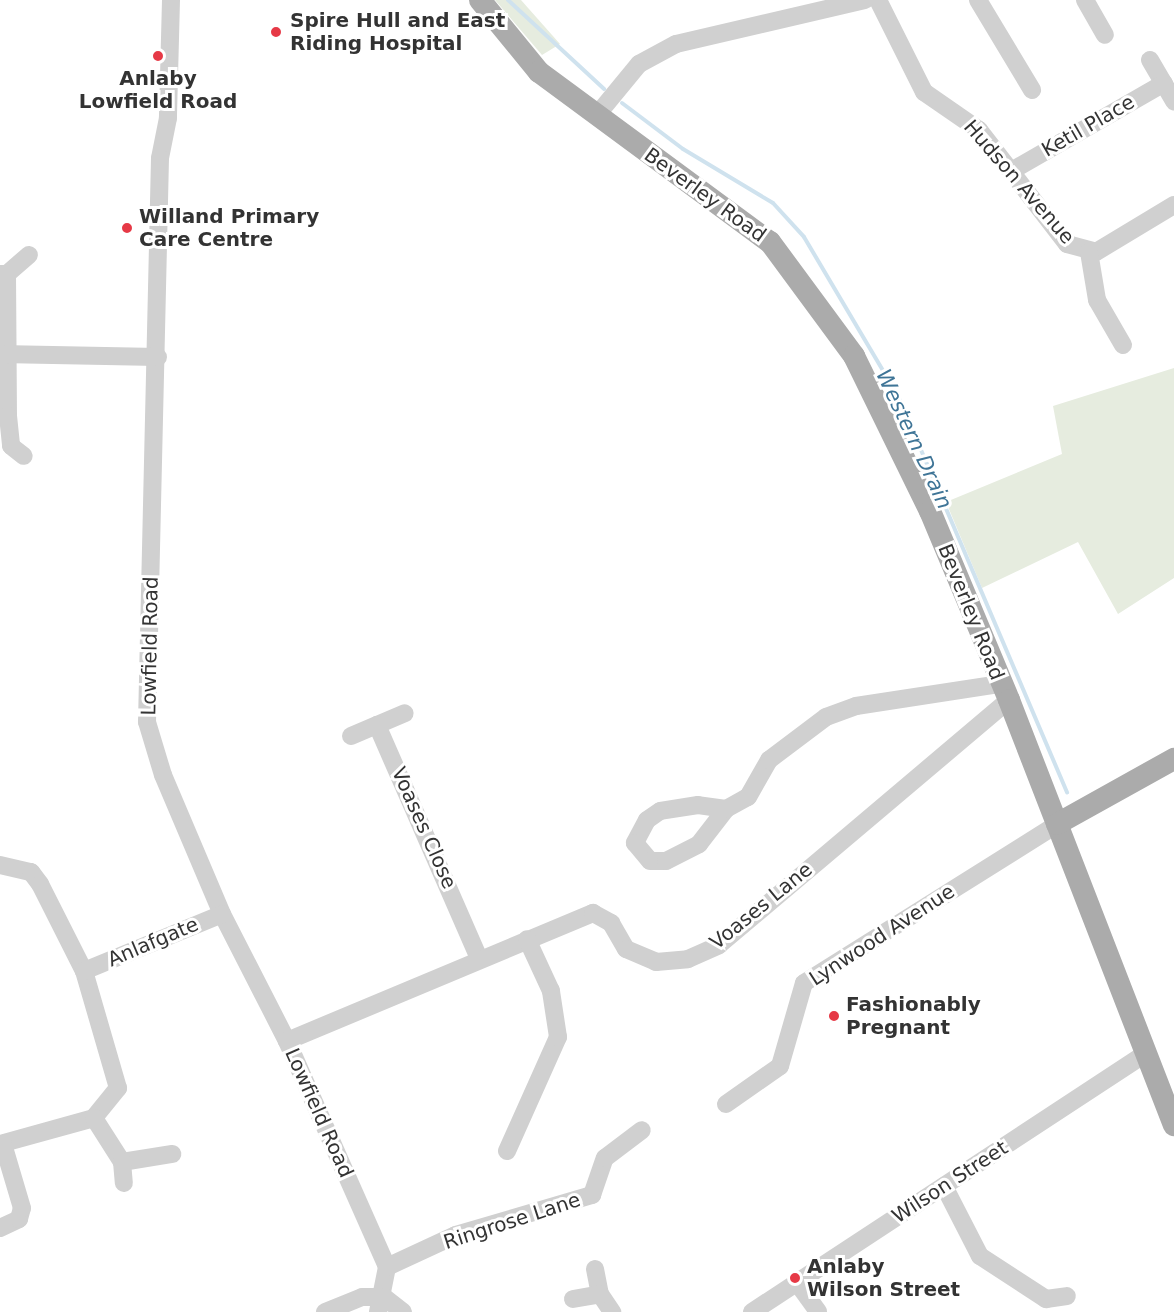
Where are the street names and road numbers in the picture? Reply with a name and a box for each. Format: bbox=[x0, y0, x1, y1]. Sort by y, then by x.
street label: Ketil Place bbox=[1037, 90, 1139, 162]
street label: Hudson Avenue bbox=[959, 115, 1079, 249]
street label: Beverley Road bbox=[639, 143, 771, 247]
street label: Beverley Road bbox=[933, 540, 1009, 684]
street label: Lowfield Road bbox=[137, 576, 163, 716]
street label: Voases Close bbox=[386, 763, 462, 893]
street label: Voases Lane bbox=[705, 857, 817, 955]
street label: Lynwood Avenue bbox=[805, 879, 959, 991]
street label: Anlafgate bbox=[104, 912, 202, 972]
street label: Lowfield Road bbox=[280, 1045, 358, 1181]
street label: Wilson Street bbox=[888, 1136, 1012, 1228]
street label: Ringrose Lane bbox=[441, 1188, 583, 1254]

